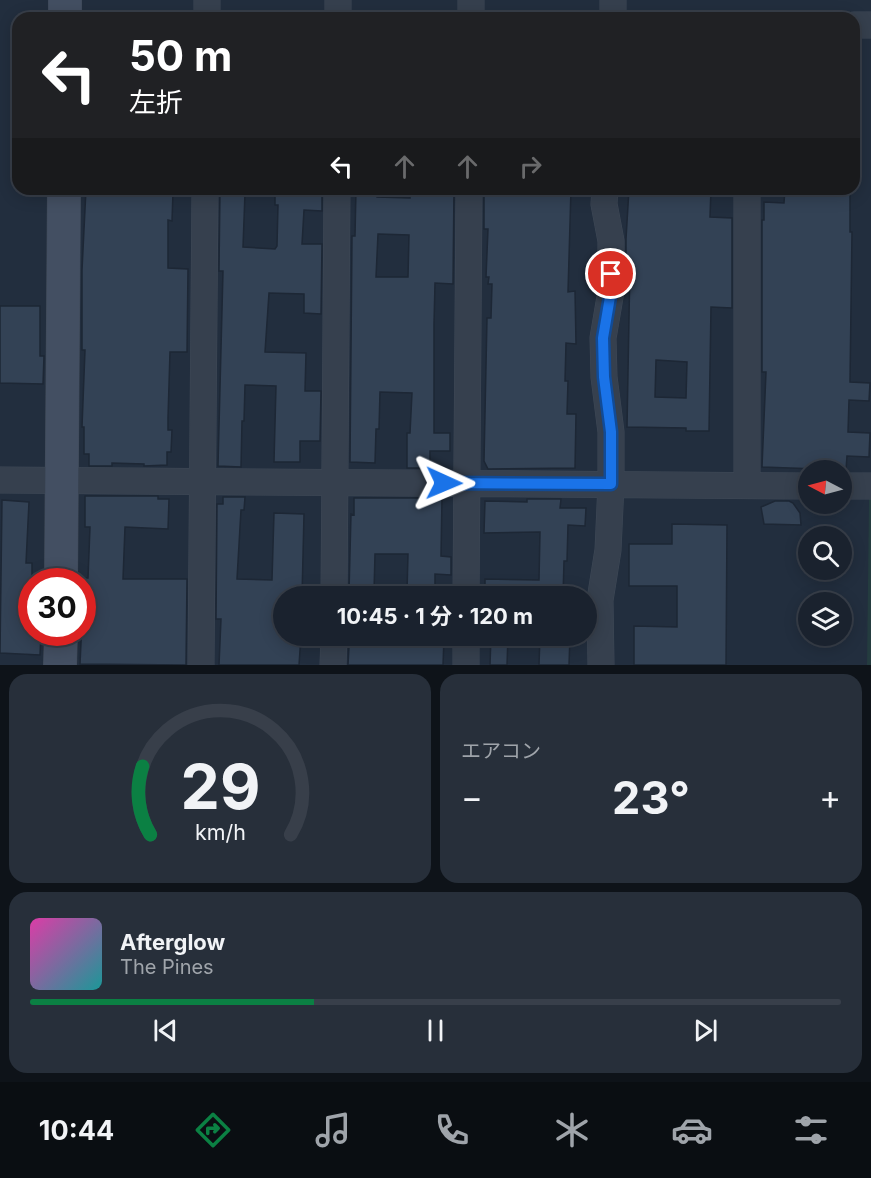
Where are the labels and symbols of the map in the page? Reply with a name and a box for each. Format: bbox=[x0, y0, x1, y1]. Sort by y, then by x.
pin bbox=[585, 248, 636, 299]
position arrow bbox=[412, 451, 476, 515]
north arrow bbox=[798, 460, 852, 514]
speed limit sign: 30 bbox=[18, 568, 96, 646]

